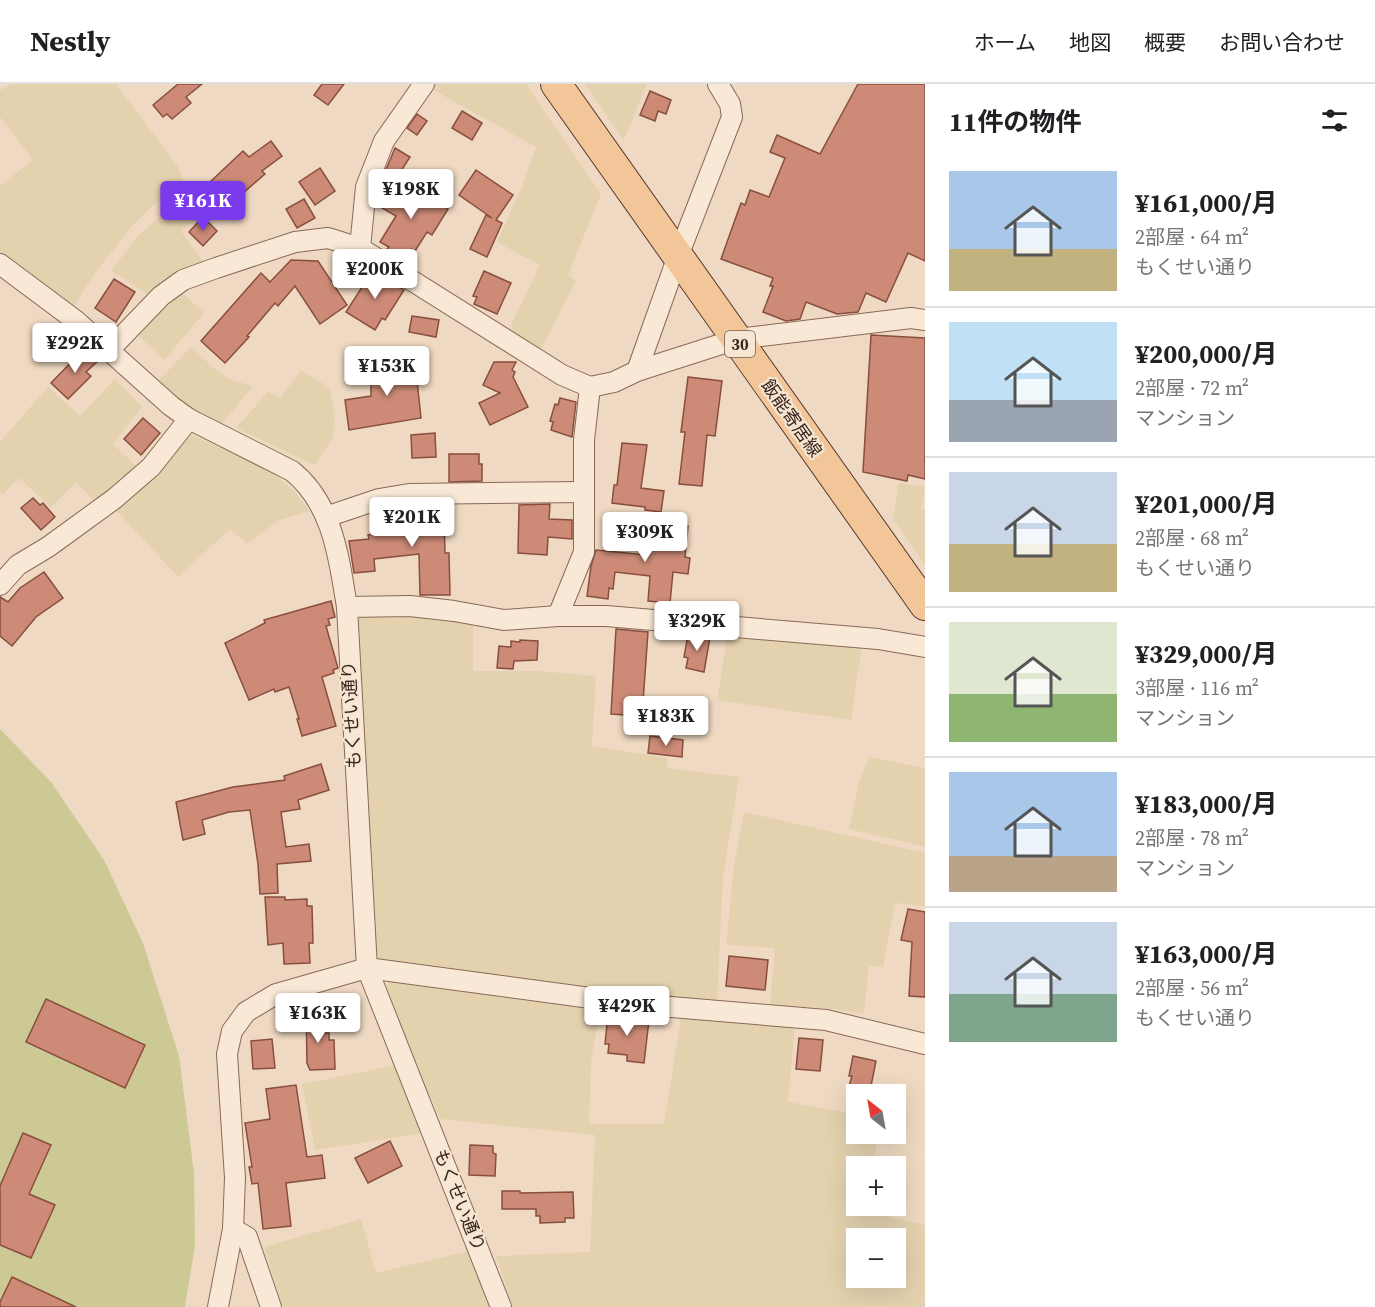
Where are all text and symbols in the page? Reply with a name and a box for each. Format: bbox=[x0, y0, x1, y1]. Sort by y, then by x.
text: Nestly bbox=[30, 22, 110, 60]
text: ホーム bbox=[974, 28, 1036, 57]
text: 地図 bbox=[1069, 28, 1111, 57]
text: 概要 bbox=[1144, 28, 1186, 57]
text: お問い合わせ bbox=[1219, 28, 1345, 57]
text: 11件の物件 bbox=[949, 104, 1081, 140]
icon: filters bbox=[1318, 104, 1351, 137]
pin: ¥198K bbox=[369, 169, 453, 220]
text: ¥198K bbox=[382, 174, 440, 202]
pin: ¥161K bbox=[161, 181, 245, 232]
text: ¥161,000/月 bbox=[1135, 185, 1278, 221]
text: ¥161K bbox=[174, 186, 232, 214]
icon: home bbox=[997, 195, 1069, 267]
text: 2部屋 · 64 m² bbox=[1135, 223, 1249, 251]
pin: ¥200K bbox=[333, 249, 417, 300]
text: もくせい通り bbox=[1135, 253, 1255, 281]
text: ¥200K bbox=[346, 254, 404, 282]
pin: ¥292K bbox=[33, 323, 117, 374]
text: ¥292K bbox=[46, 328, 104, 356]
road number: 30 bbox=[725, 331, 755, 357]
text: ¥200,000/月 bbox=[1135, 336, 1278, 372]
pin: ¥153K bbox=[345, 346, 429, 397]
icon: home bbox=[997, 346, 1069, 418]
text: ¥153K bbox=[358, 351, 416, 379]
street label: 飯能寄居線 bbox=[756, 374, 828, 462]
text: 2部屋 · 72 m² bbox=[1135, 374, 1249, 402]
text: マンション bbox=[1135, 404, 1235, 432]
text: ¥201,000/月 bbox=[1135, 486, 1278, 522]
icon: home bbox=[997, 496, 1069, 568]
pin: ¥201K bbox=[370, 497, 454, 548]
text: ¥201K bbox=[383, 502, 441, 530]
pin: ¥309K bbox=[603, 512, 687, 563]
text: ¥309K bbox=[616, 517, 674, 545]
text: 2部屋 · 68 m² bbox=[1135, 524, 1249, 552]
text: もくせい通り bbox=[1135, 554, 1255, 582]
pin: ¥329K bbox=[655, 601, 739, 652]
text: ¥329K bbox=[668, 606, 726, 634]
text: ¥329,000/月 bbox=[1135, 636, 1278, 672]
icon: home bbox=[997, 646, 1069, 718]
street label: もくせい通り bbox=[336, 660, 366, 770]
text: 3部屋 · 116 m² bbox=[1135, 674, 1259, 702]
pin: ¥183K bbox=[624, 696, 708, 747]
text: ¥183K bbox=[637, 701, 695, 729]
text: マンション bbox=[1135, 704, 1235, 732]
text: ¥183,000/月 bbox=[1135, 786, 1278, 822]
icon: home bbox=[997, 796, 1069, 868]
text: 2部屋 · 78 m² bbox=[1135, 824, 1249, 852]
text: マンション bbox=[1135, 854, 1235, 882]
text: ¥163,000/月 bbox=[1135, 936, 1278, 972]
icon: home bbox=[997, 946, 1069, 1018]
text: 2部屋 · 56 m² bbox=[1135, 974, 1249, 1002]
pin: ¥429K bbox=[585, 986, 669, 1037]
text: ¥429K bbox=[598, 991, 656, 1019]
pin: ¥163K bbox=[276, 993, 360, 1044]
text: ¥163K bbox=[289, 998, 347, 1026]
text: もくせい通り bbox=[1135, 1004, 1255, 1032]
north arrow bbox=[846, 1084, 906, 1144]
map controls bbox=[846, 1084, 906, 1288]
street label: もくせい通り bbox=[428, 1145, 492, 1255]
button: + bbox=[846, 1156, 906, 1216]
button: − bbox=[846, 1228, 906, 1288]

